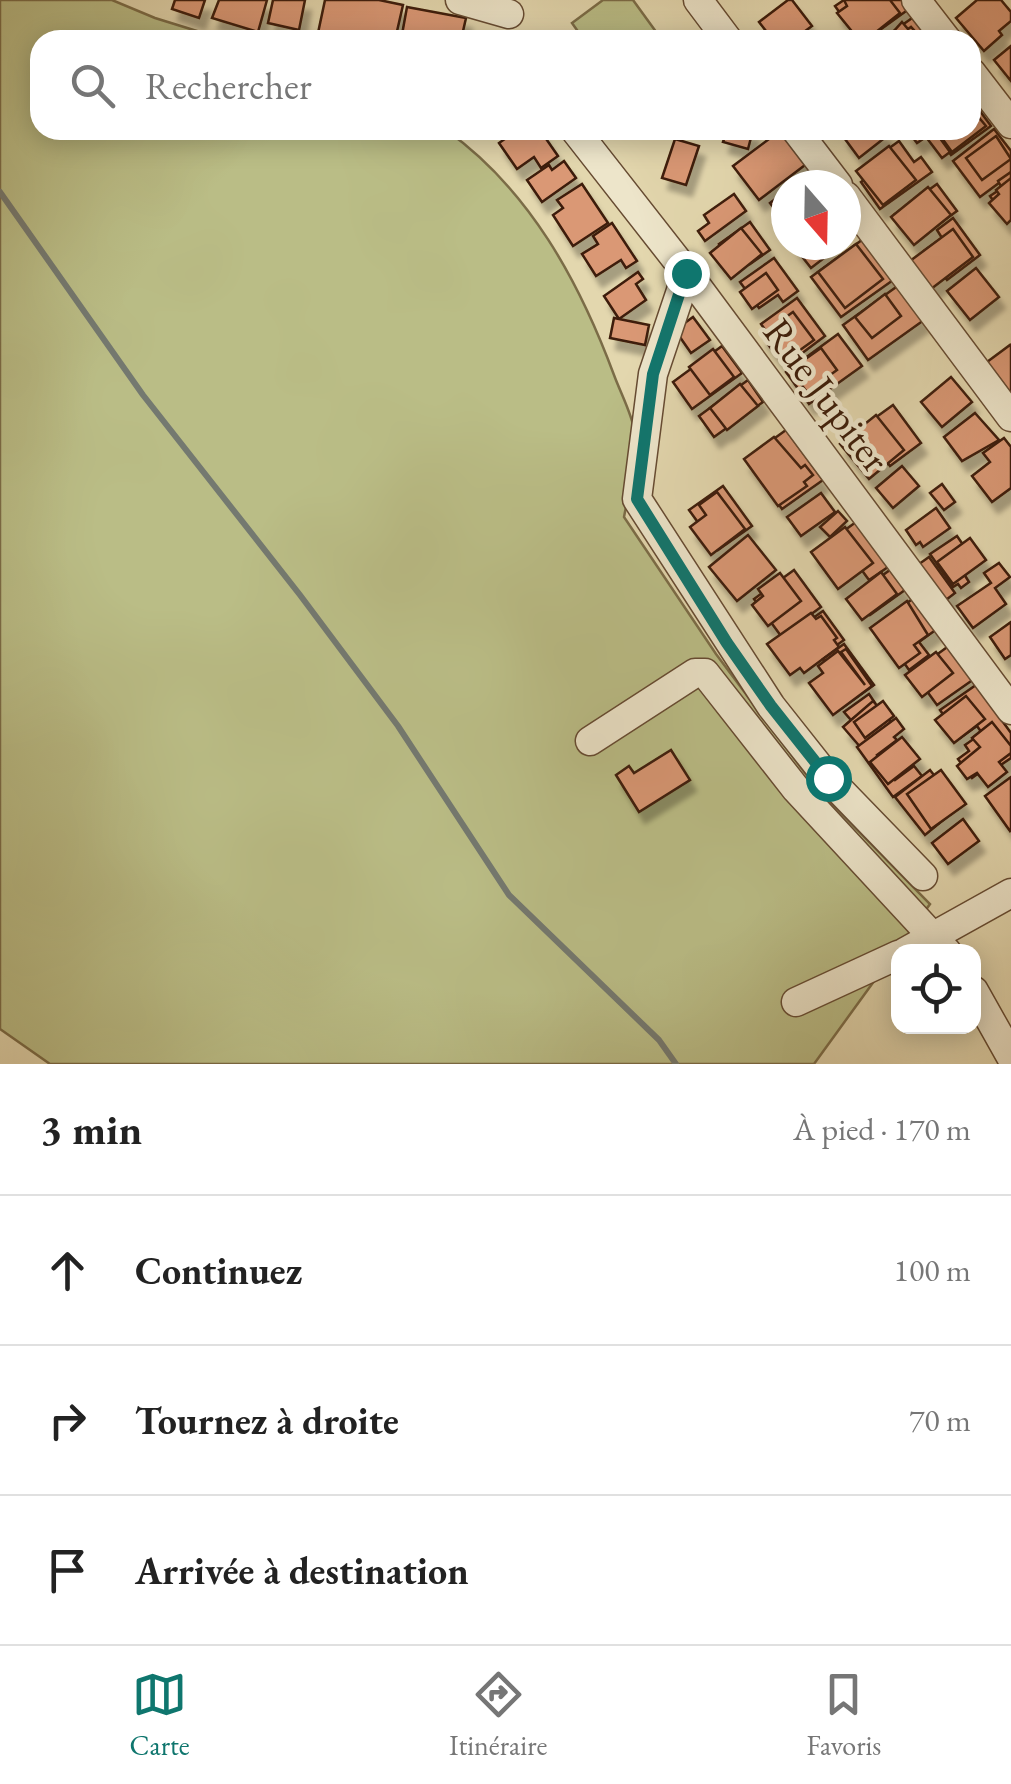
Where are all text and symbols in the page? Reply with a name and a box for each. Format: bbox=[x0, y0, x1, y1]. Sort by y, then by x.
search box bbox=[30, 30, 981, 140]
icon: search bbox=[65, 58, 120, 113]
text: Rechercher bbox=[145, 61, 312, 110]
north arrow bbox=[771, 170, 861, 260]
route end bbox=[664, 251, 710, 297]
street label: Rue Jupiter bbox=[752, 307, 902, 483]
route start bbox=[806, 756, 852, 802]
map controls bbox=[891, 944, 981, 1034]
button: locate bbox=[891, 944, 981, 1034]
text: 3 min bbox=[40, 1102, 142, 1157]
text: À pied · 170 m bbox=[793, 1108, 971, 1150]
icon: ahead bbox=[40, 1243, 95, 1298]
text: Continuez bbox=[135, 1246, 302, 1295]
text: 100 m bbox=[894, 1249, 971, 1291]
icon: right bbox=[40, 1393, 95, 1448]
text: Tournez à droite bbox=[135, 1396, 399, 1445]
text: 70 m bbox=[909, 1399, 971, 1441]
icon: arrive bbox=[40, 1543, 95, 1598]
text: Arrivée à destination bbox=[135, 1546, 469, 1595]
tab: Carte bbox=[130, 1667, 190, 1763]
tab: Itinéraire bbox=[449, 1667, 547, 1763]
tab: Favoris bbox=[807, 1667, 881, 1763]

